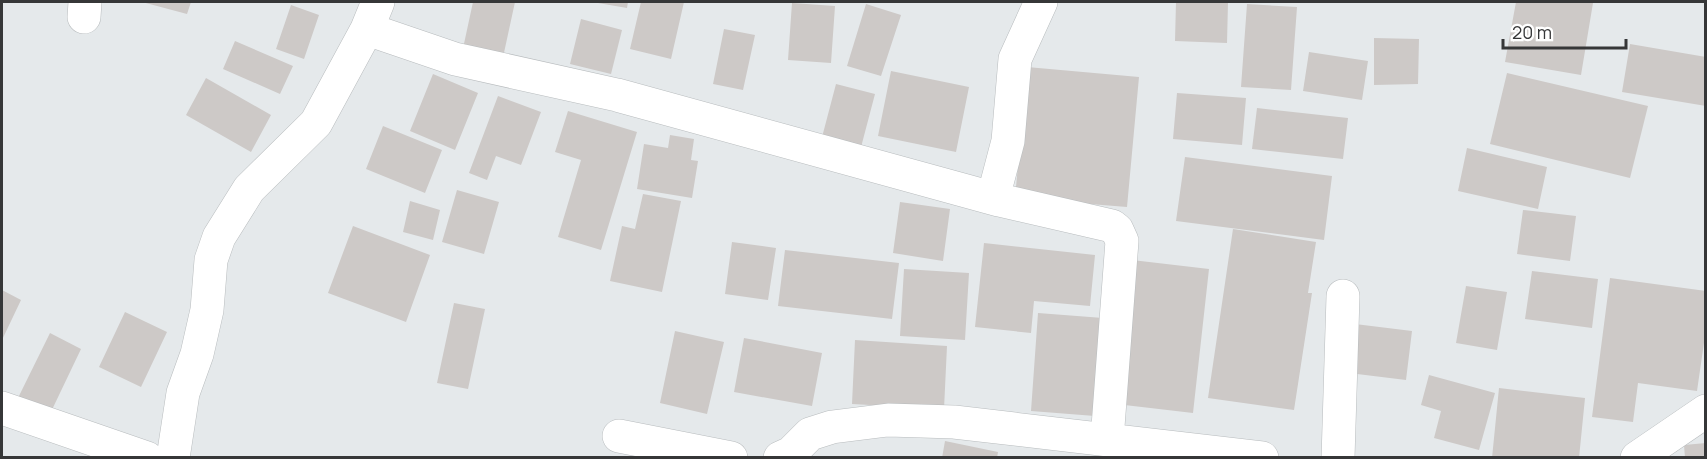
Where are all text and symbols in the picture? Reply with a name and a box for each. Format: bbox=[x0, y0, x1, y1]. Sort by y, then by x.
scale bar bbox=[1503, 12, 1626, 50]
text: 20 m bbox=[1512, 20, 1552, 44]

